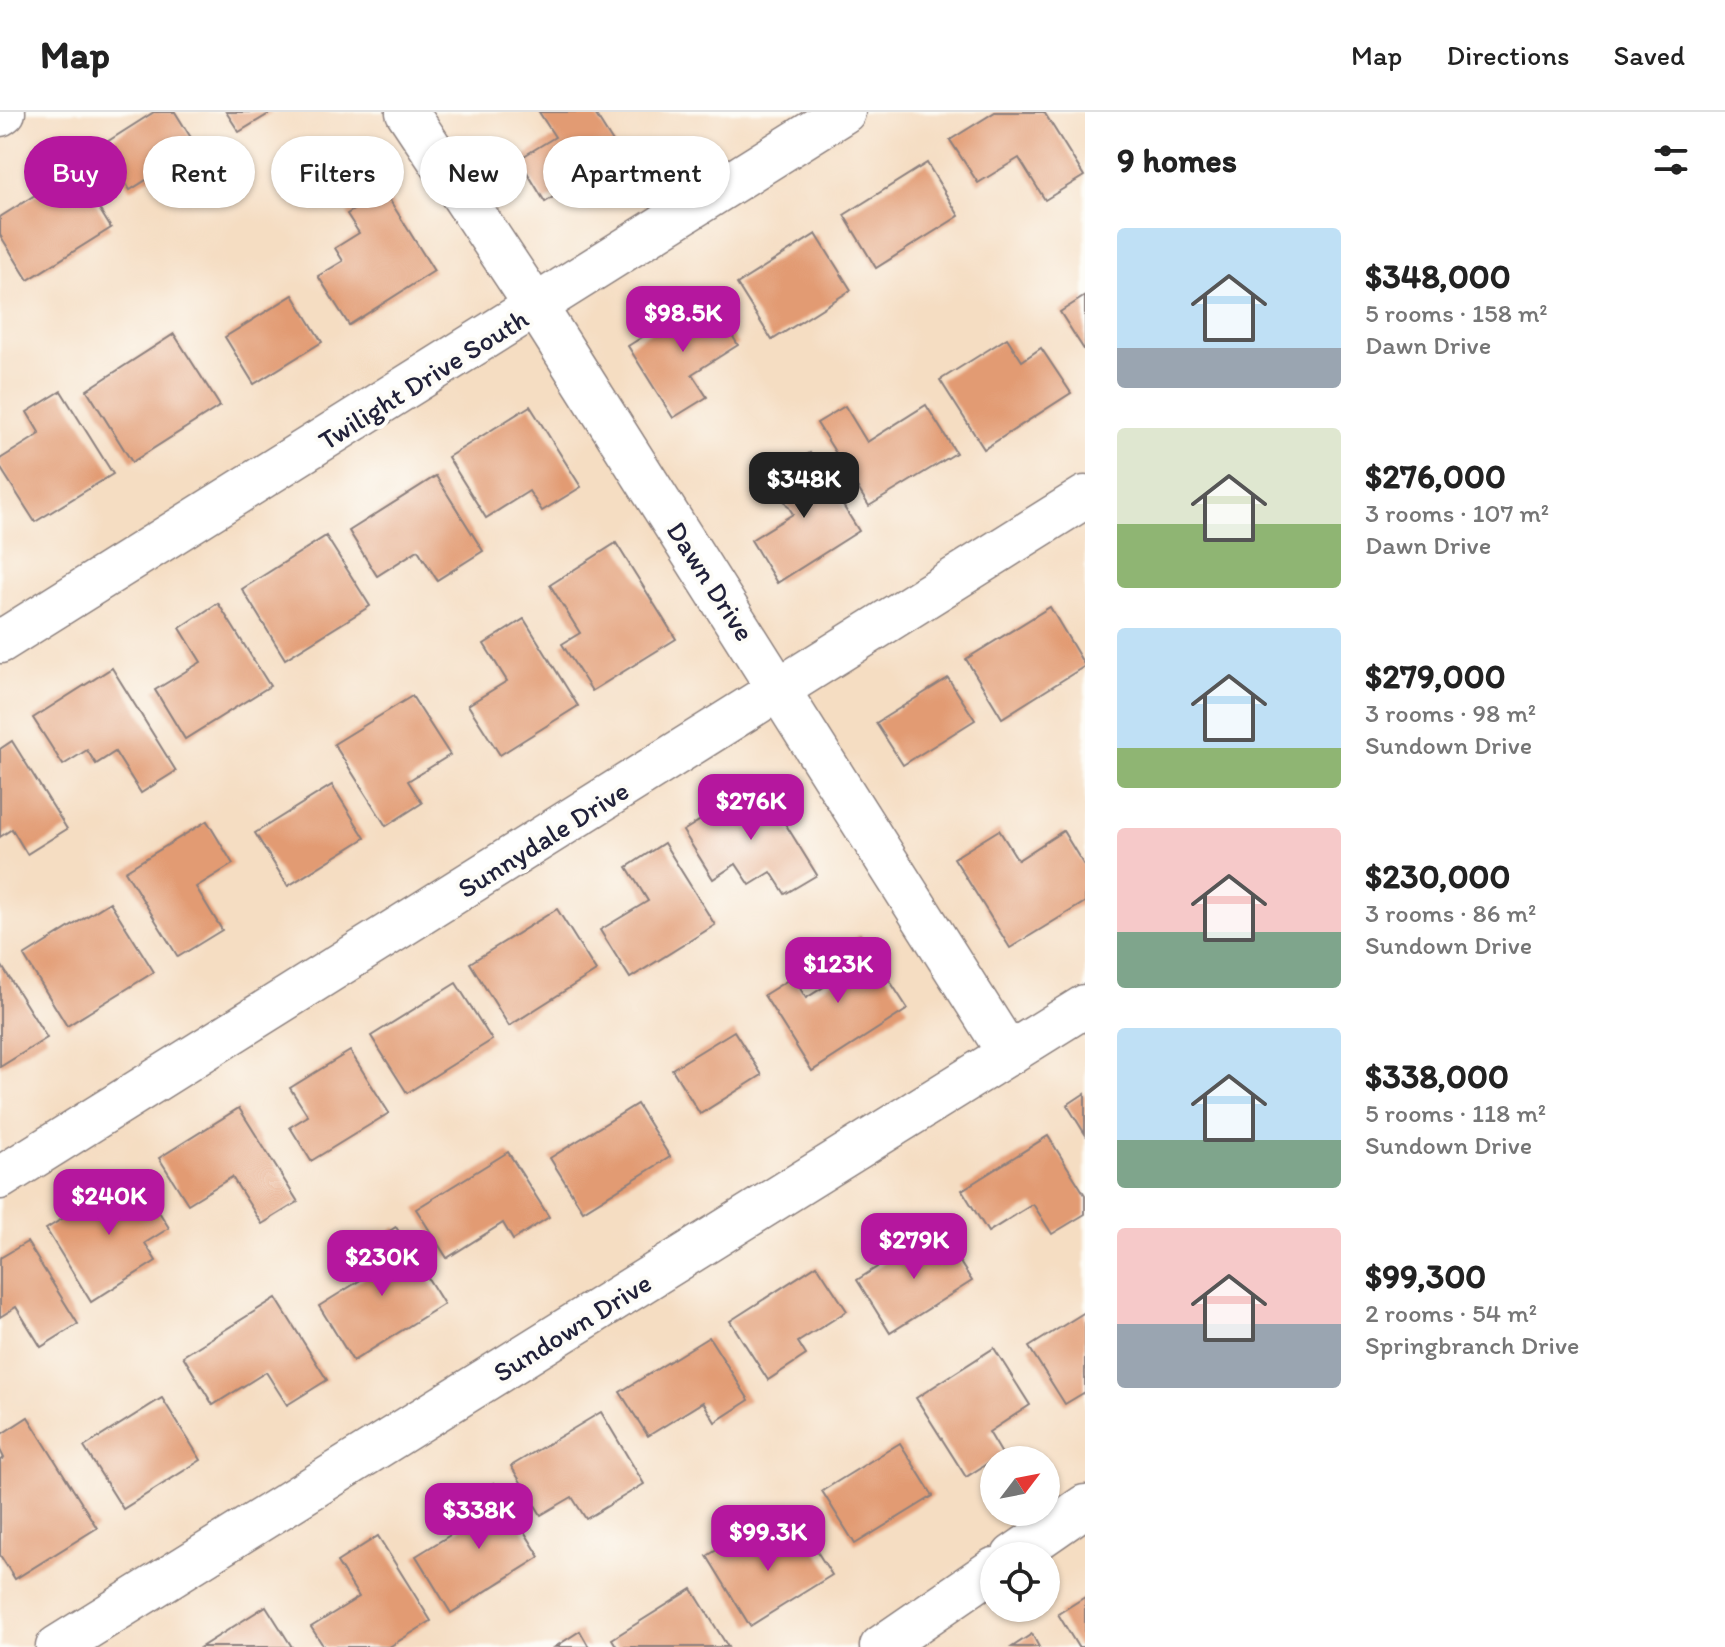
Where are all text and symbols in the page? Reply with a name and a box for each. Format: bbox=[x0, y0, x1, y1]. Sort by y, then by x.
text: Map bbox=[40, 32, 110, 78]
text: Map bbox=[1351, 38, 1402, 72]
text: Directions bbox=[1446, 38, 1570, 72]
text: Saved bbox=[1614, 38, 1685, 72]
chip: Buy bbox=[24, 136, 127, 208]
chip: Rent bbox=[143, 136, 255, 208]
chip: Filters bbox=[271, 136, 404, 208]
chip: New bbox=[420, 136, 527, 208]
chip: Apartment bbox=[543, 136, 730, 208]
icon: filters bbox=[1649, 138, 1693, 182]
text: 9 homes bbox=[1117, 140, 1237, 181]
text: $348,000 bbox=[1365, 256, 1511, 297]
icon: home bbox=[1181, 260, 1277, 356]
pin: $98.5K bbox=[618, 286, 748, 354]
text: $98.5K bbox=[644, 296, 722, 328]
text: 5 rooms · 158 m² bbox=[1365, 297, 1548, 329]
street label: Twilight Drive South bbox=[312, 301, 534, 457]
text: Dawn Drive bbox=[1365, 329, 1491, 361]
pin: $348K bbox=[748, 452, 860, 520]
text: $276,000 bbox=[1365, 456, 1506, 497]
icon: home bbox=[1181, 460, 1277, 556]
text: $348K bbox=[767, 462, 841, 494]
text: 3 rooms · 107 m² bbox=[1365, 497, 1549, 529]
street label: Dawn Drive bbox=[660, 515, 762, 647]
text: Dawn Drive bbox=[1365, 529, 1491, 561]
text: $279,000 bbox=[1365, 656, 1506, 697]
icon: home bbox=[1181, 660, 1277, 756]
text: 3 rooms · 98 m² bbox=[1365, 697, 1536, 729]
text: Sundown Drive bbox=[1365, 729, 1532, 761]
street label: Sunnydale Drive bbox=[451, 773, 635, 905]
pin: $276K bbox=[695, 774, 807, 842]
text: $276K bbox=[716, 784, 786, 816]
text: $230,000 bbox=[1365, 856, 1511, 897]
icon: home bbox=[1181, 860, 1277, 956]
text: 3 rooms · 86 m² bbox=[1365, 897, 1536, 929]
text: Sundown Drive bbox=[1365, 929, 1532, 961]
pin: $123K bbox=[782, 937, 894, 1005]
text: $123K bbox=[803, 947, 873, 979]
text: $338,000 bbox=[1365, 1056, 1509, 1097]
icon: home bbox=[1181, 1060, 1277, 1156]
text: 5 rooms · 118 m² bbox=[1365, 1097, 1546, 1129]
text: Sundown Drive bbox=[1365, 1129, 1532, 1161]
pin: $240K bbox=[53, 1169, 165, 1237]
text: $240K bbox=[71, 1179, 147, 1211]
pin: $279K bbox=[858, 1213, 970, 1281]
text: $279K bbox=[879, 1223, 949, 1255]
pin: $230K bbox=[326, 1230, 438, 1298]
text: $230K bbox=[345, 1240, 419, 1272]
text: $99,300 bbox=[1365, 1256, 1486, 1297]
icon: home bbox=[1181, 1260, 1277, 1356]
street label: Sundown Drive bbox=[487, 1265, 657, 1389]
text: 2 rooms · 54 m² bbox=[1365, 1297, 1537, 1329]
text: Springbranch Drive bbox=[1365, 1329, 1579, 1361]
north arrow bbox=[980, 1446, 1060, 1526]
map controls bbox=[980, 1446, 1060, 1622]
pin: $338K bbox=[423, 1483, 535, 1551]
text: $338K bbox=[443, 1493, 515, 1525]
pin: $99.3K bbox=[703, 1505, 833, 1573]
text: $99.3K bbox=[729, 1515, 807, 1547]
button: locate bbox=[980, 1542, 1060, 1622]

